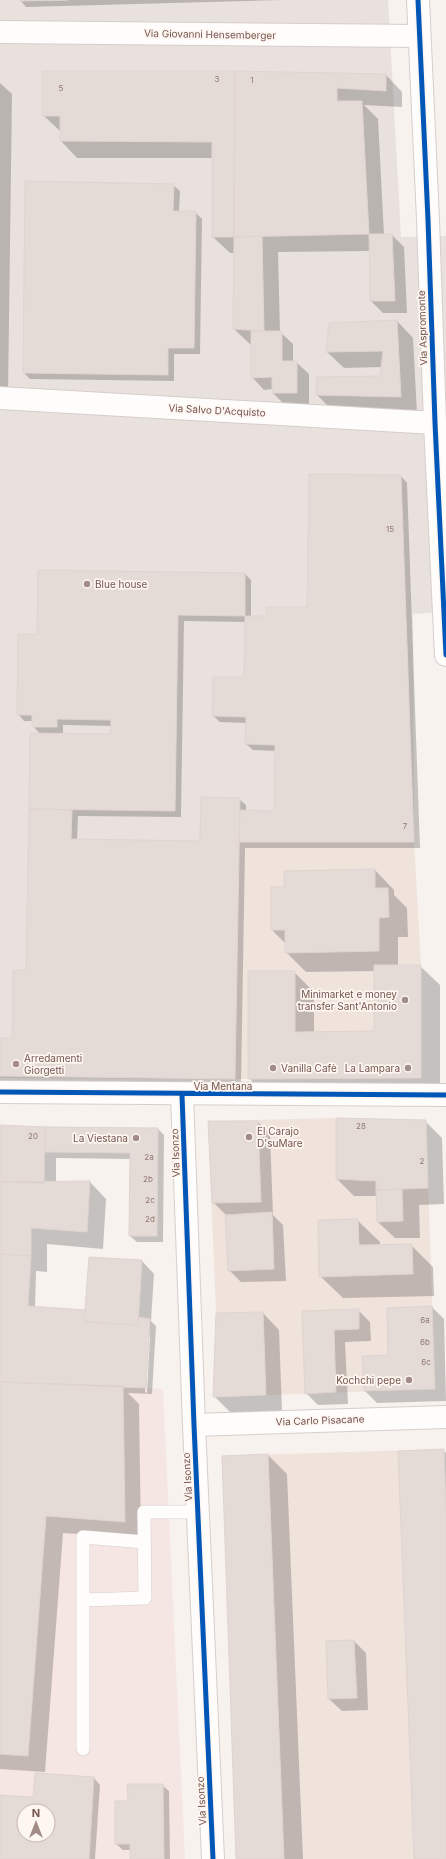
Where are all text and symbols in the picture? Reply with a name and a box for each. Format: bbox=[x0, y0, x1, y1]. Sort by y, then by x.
street label: Via Giovanni Hensemberger bbox=[144, 27, 276, 41]
house number: 3 bbox=[215, 74, 220, 84]
house number: 1 bbox=[250, 75, 254, 85]
house number: 5 bbox=[59, 83, 64, 93]
street label: Via Aspromonte bbox=[415, 290, 429, 366]
street label: Via Salvo D'Acquisto bbox=[168, 401, 266, 419]
house number: 15 bbox=[386, 524, 394, 534]
place label: Blue house bbox=[95, 578, 148, 590]
marker: Blue house bbox=[82, 579, 92, 589]
house number: 7 bbox=[403, 821, 408, 831]
place label: Minimarket e money transfer Sant'Antonio bbox=[298, 988, 397, 1012]
marker: Minimarket e money transfer Sant'Antonio bbox=[400, 995, 410, 1005]
place label: Arredamenti Giorgetti bbox=[24, 1052, 82, 1076]
marker: Arredamenti Giorgetti bbox=[11, 1059, 21, 1069]
place label: Vanilla Cafè bbox=[281, 1062, 337, 1074]
place label: La Lampara bbox=[345, 1062, 400, 1074]
marker: Vanilla Cafè bbox=[268, 1063, 278, 1073]
marker: La Lampara bbox=[403, 1063, 413, 1073]
street label: Via Mentana bbox=[194, 1080, 252, 1092]
house number: 28 bbox=[356, 1121, 366, 1131]
place label: El Carajo D'suMare bbox=[257, 1125, 303, 1149]
street label: Via Isonzo bbox=[168, 1128, 182, 1178]
house number: 20 bbox=[28, 1131, 38, 1141]
place label: La Viestana bbox=[73, 1132, 128, 1144]
marker: El Carajo D'suMare bbox=[244, 1132, 254, 1142]
marker: La Viestana bbox=[131, 1133, 141, 1143]
house number: 2a bbox=[144, 1152, 154, 1162]
house number: 2 bbox=[420, 1156, 425, 1166]
house number: 2b bbox=[143, 1174, 153, 1184]
house number: 2c bbox=[145, 1195, 155, 1205]
house number: 2d bbox=[145, 1214, 155, 1224]
house number: 6a bbox=[420, 1315, 430, 1325]
house number: 6b bbox=[420, 1337, 430, 1347]
house number: 6c bbox=[421, 1357, 431, 1367]
place label: Kochchi pepe bbox=[336, 1374, 401, 1386]
marker: Kochchi pepe bbox=[404, 1375, 414, 1385]
street label: Via Carlo Pisacane bbox=[275, 1412, 365, 1428]
street label: Via Isonzo bbox=[180, 1452, 194, 1502]
street label: Via Isonzo bbox=[194, 1776, 208, 1826]
north arrow bbox=[16, 1803, 56, 1843]
text: N bbox=[32, 1806, 40, 1820]

